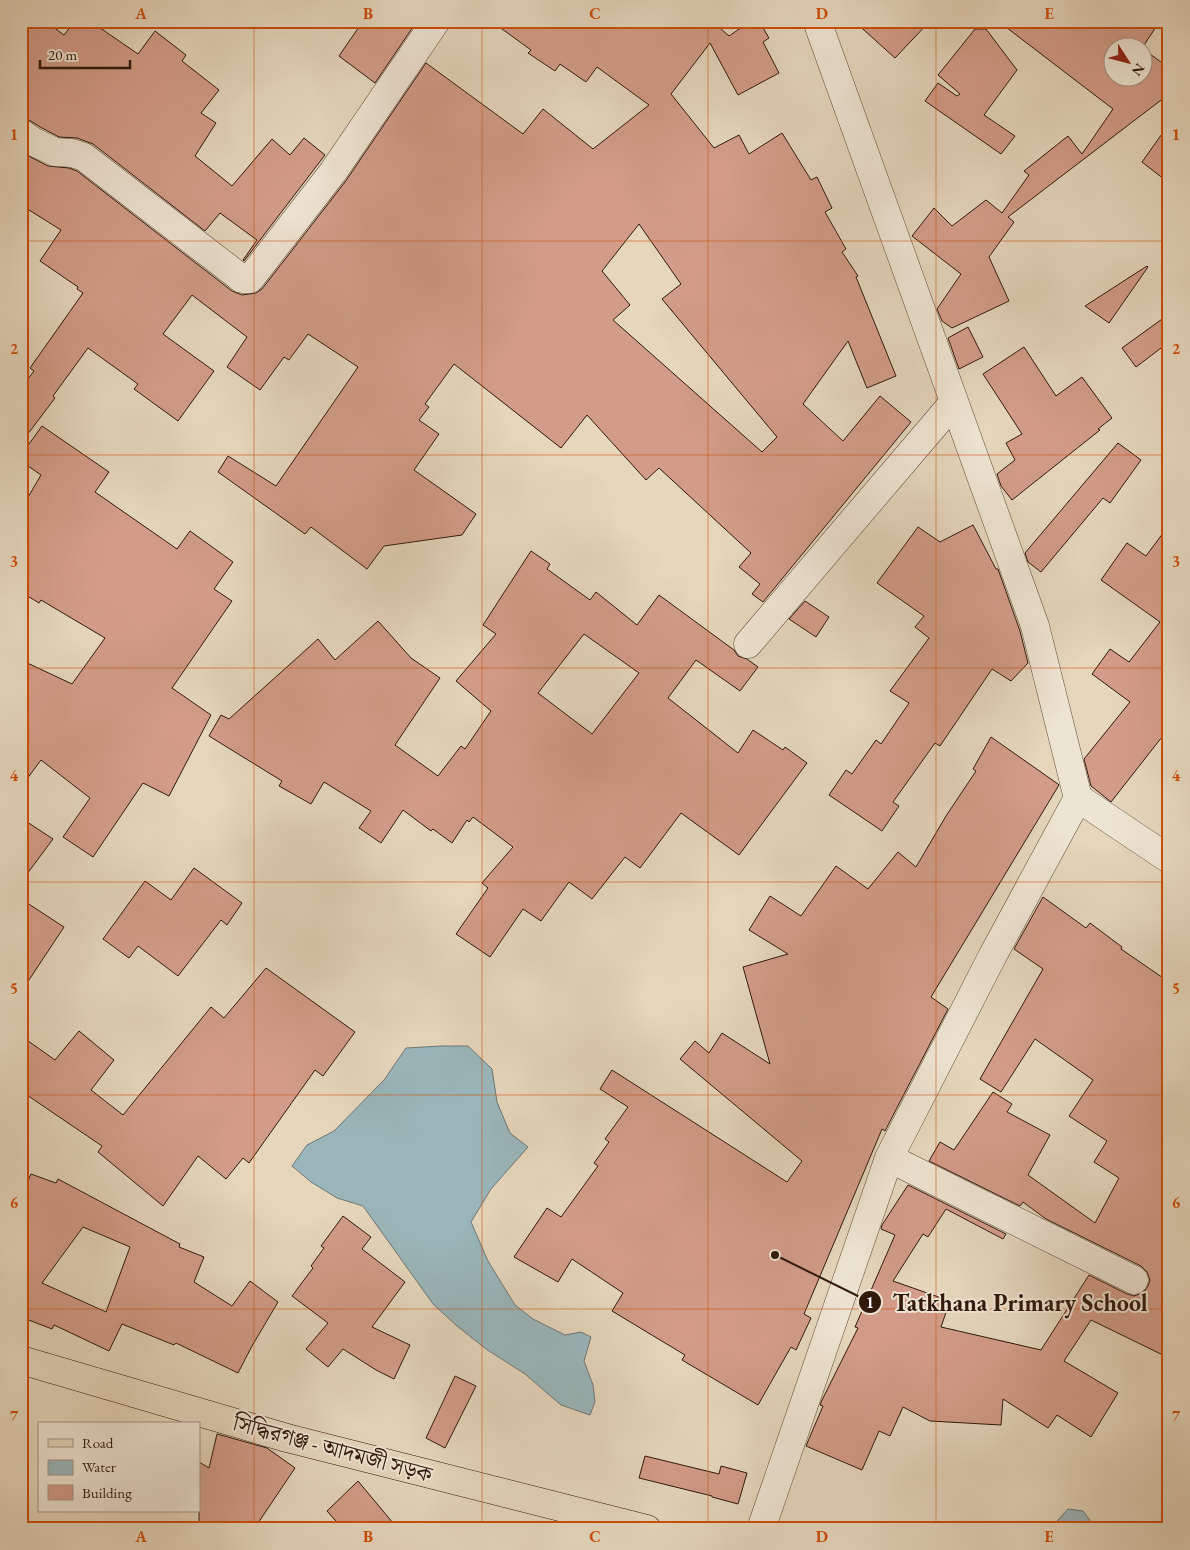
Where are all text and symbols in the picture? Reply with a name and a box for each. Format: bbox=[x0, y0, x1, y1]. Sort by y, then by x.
text: A bbox=[134, 3, 147, 24]
text: B bbox=[363, 3, 373, 24]
text: C bbox=[589, 3, 601, 24]
text: D bbox=[816, 3, 828, 24]
text: E bbox=[1044, 3, 1054, 24]
scale bar bbox=[40, 38, 130, 70]
north arrow bbox=[1102, 38, 1152, 88]
text: 20 m bbox=[48, 45, 77, 64]
text: N bbox=[1128, 60, 1149, 80]
text: 1 bbox=[10, 124, 18, 145]
text: 1 bbox=[1172, 124, 1180, 145]
text: 2 bbox=[10, 338, 19, 359]
text: 2 bbox=[1172, 338, 1181, 359]
text: 3 bbox=[10, 551, 18, 572]
text: 3 bbox=[1172, 551, 1180, 572]
text: 4 bbox=[10, 765, 19, 786]
text: 4 bbox=[1172, 765, 1181, 786]
text: 5 bbox=[10, 978, 18, 999]
text: 5 bbox=[1172, 978, 1180, 999]
text: 6 bbox=[10, 1192, 19, 1213]
text: 6 bbox=[1172, 1192, 1181, 1213]
callout: Tatkhana Primary School bbox=[857, 1283, 1157, 1322]
text: Tatkhana Primary School bbox=[893, 1287, 1148, 1319]
text: 1 bbox=[866, 1293, 874, 1312]
text: 7 bbox=[10, 1405, 19, 1426]
text: 7 bbox=[1172, 1405, 1181, 1426]
street label: সিদ্ধিরগঞ্জ - আদমজী সড়ক bbox=[229, 1408, 437, 1489]
legend bbox=[38, 1422, 200, 1512]
text: Road bbox=[82, 1433, 114, 1452]
text: Water bbox=[82, 1457, 116, 1476]
text: Building bbox=[82, 1483, 132, 1502]
text: A bbox=[134, 1526, 147, 1547]
text: B bbox=[363, 1526, 373, 1547]
text: C bbox=[589, 1526, 601, 1547]
text: D bbox=[816, 1526, 828, 1547]
text: E bbox=[1044, 1526, 1054, 1547]

